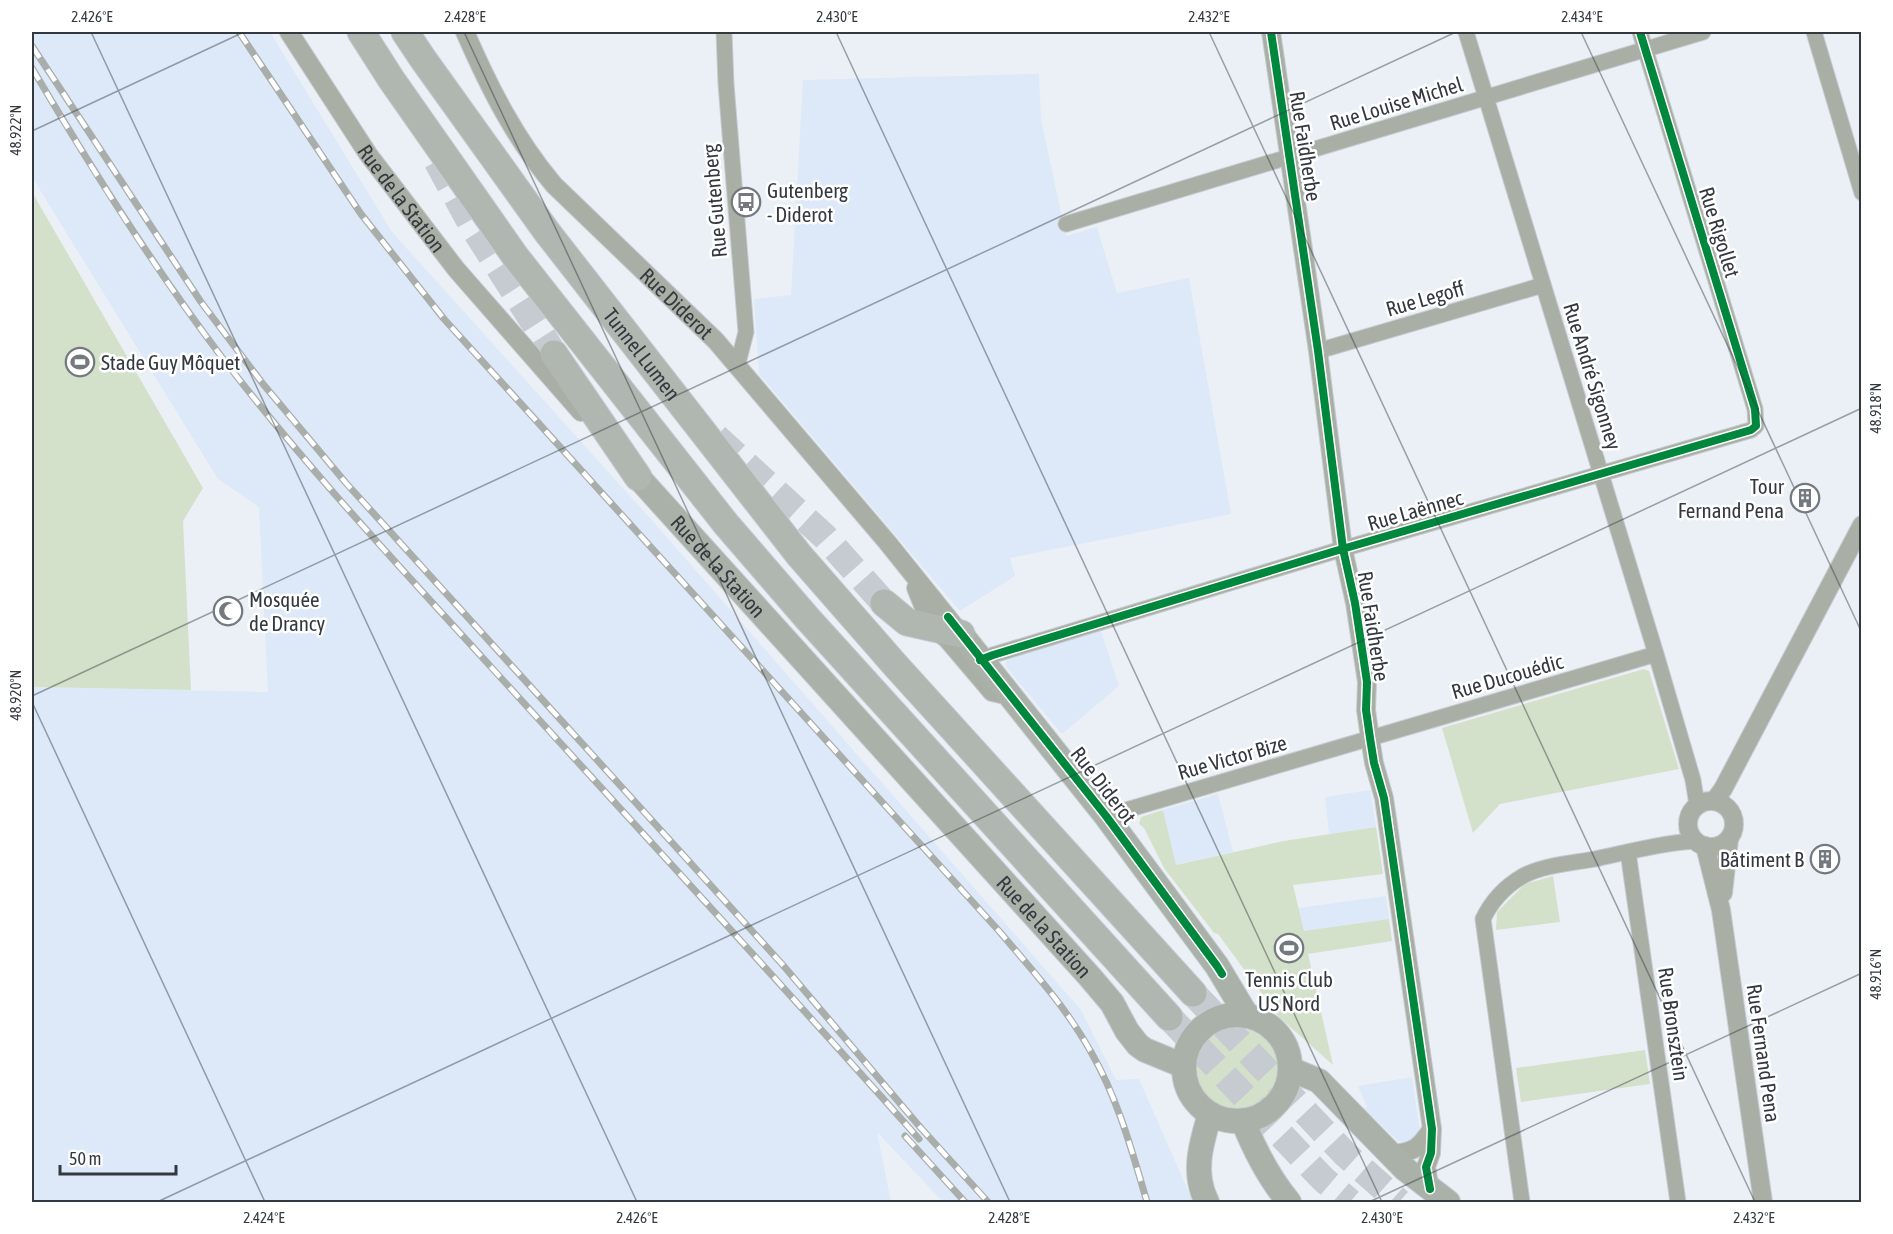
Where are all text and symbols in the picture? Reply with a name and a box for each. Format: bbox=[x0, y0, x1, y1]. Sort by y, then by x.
text: 2.426°E bbox=[71, 8, 113, 25]
text: 2.428°E bbox=[444, 8, 486, 25]
text: 2.430°E bbox=[816, 8, 858, 25]
text: 2.432°E bbox=[1188, 8, 1230, 25]
text: 2.434°E bbox=[1561, 8, 1603, 25]
street label: Rue Louise Michel bbox=[1327, 71, 1466, 135]
street label: Rue Faidherbe bbox=[1285, 89, 1327, 203]
text: 48.922°N bbox=[7, 105, 24, 155]
street label: Rue de la Station bbox=[353, 140, 451, 257]
street label: Rue Gutenberg bbox=[697, 143, 731, 259]
place label: Gutenberg - Diderot bbox=[767, 178, 848, 226]
street label: Rue Rigollet bbox=[1695, 184, 1745, 280]
bus stop icon: Gutenberg - Diderot bbox=[730, 186, 762, 218]
street label: Rue Diderot bbox=[635, 263, 718, 343]
street label: Rue Legoff bbox=[1383, 275, 1468, 321]
street label: Rue André Sigonney bbox=[1559, 300, 1627, 453]
street label: Tunnel Lumen bbox=[599, 303, 685, 405]
sports icon: Stade Guy Môquet bbox=[64, 346, 96, 378]
place label: Stade Guy Môquet bbox=[101, 350, 240, 374]
text: 48.918°N bbox=[1867, 383, 1884, 433]
place label: Tour Fernand Pena bbox=[1678, 474, 1785, 522]
building icon: Tour Fernand Pena bbox=[1789, 482, 1821, 514]
street label: Rue Laënnec bbox=[1365, 485, 1466, 535]
street label: Rue de la Station bbox=[666, 510, 771, 622]
street label: Rue Faidherbe bbox=[1353, 569, 1395, 683]
place label: Mosquée de Drancy bbox=[249, 587, 326, 635]
mosque icon: Mosquée de Drancy bbox=[212, 595, 244, 627]
street label: Rue Ducouédic bbox=[1449, 649, 1566, 703]
text: 48.920°N bbox=[7, 670, 24, 720]
street label: Rue Victor Bize bbox=[1175, 730, 1289, 784]
street label: Rue Diderot bbox=[1066, 742, 1142, 828]
building icon: Bâtiment B bbox=[1809, 843, 1841, 875]
place label: Bâtiment B bbox=[1720, 847, 1804, 871]
street label: Rue de la Station bbox=[992, 871, 1097, 983]
sports icon: Tennis Club US Nord bbox=[1273, 932, 1305, 964]
text: 48.916°N bbox=[1867, 949, 1884, 999]
street label: Rue Bronsztein bbox=[1654, 966, 1694, 1082]
place label: Tennis Club US Nord bbox=[1245, 967, 1333, 1015]
street label: Rue Fernand Pena bbox=[1742, 982, 1786, 1124]
scale bar bbox=[60, 1138, 176, 1176]
text: 50 m bbox=[69, 1148, 101, 1169]
text: 2.424°E bbox=[243, 1209, 285, 1226]
text: 2.426°E bbox=[616, 1209, 658, 1226]
text: 2.428°E bbox=[988, 1209, 1030, 1226]
text: 2.430°E bbox=[1361, 1209, 1403, 1226]
text: 2.432°E bbox=[1733, 1209, 1775, 1226]

